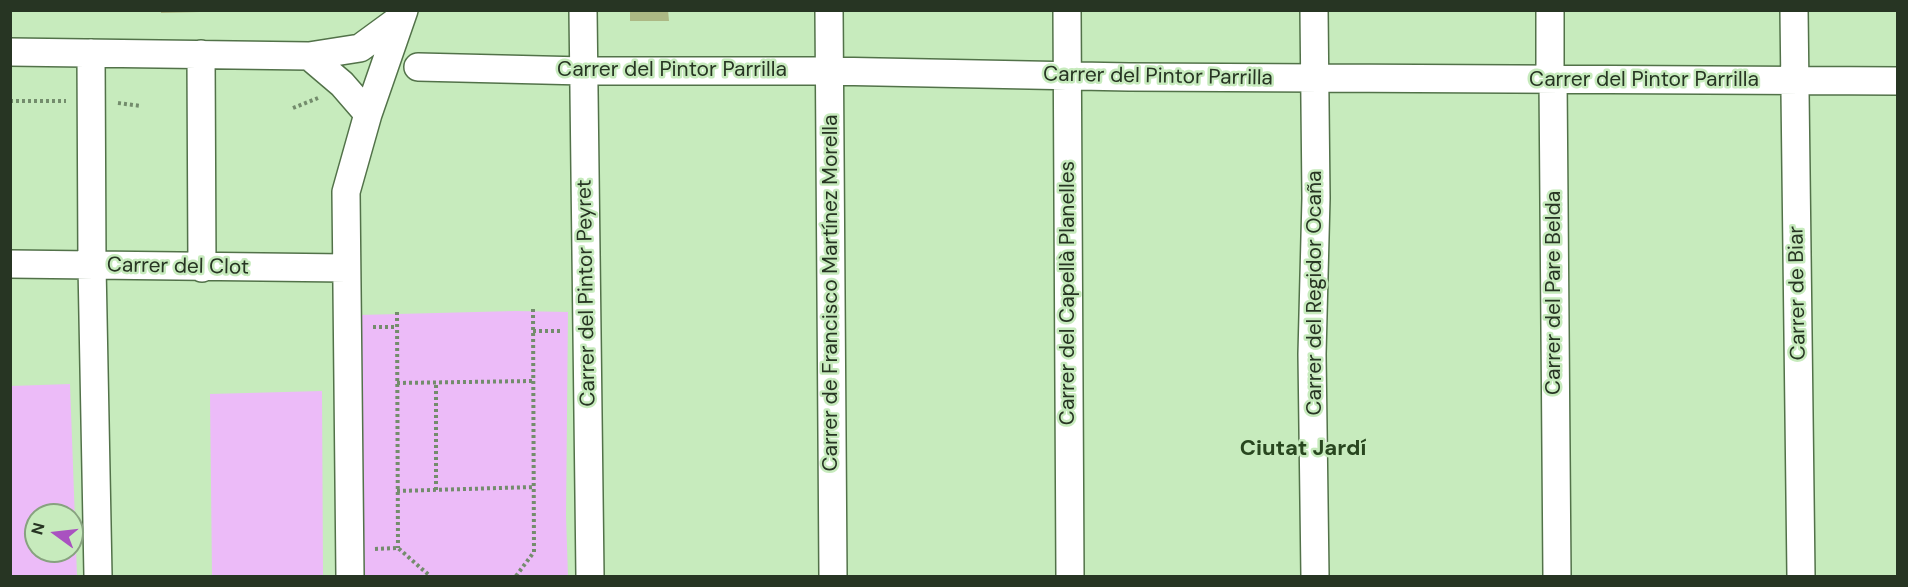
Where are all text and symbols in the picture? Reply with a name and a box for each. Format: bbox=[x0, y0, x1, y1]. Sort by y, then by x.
street label: Carrer del Pintor Parrilla bbox=[557, 57, 787, 83]
street label: Carrer del Pintor Parrilla bbox=[1043, 62, 1273, 92]
street label: Carrer del Pintor Parrilla bbox=[1529, 67, 1759, 93]
street label: Carrer de Francisco Martínez Morella bbox=[818, 115, 844, 471]
street label: Carrer del Capellà Planelles bbox=[1055, 161, 1081, 425]
street label: Carrer del Regidor Ocaña bbox=[1302, 171, 1328, 415]
street label: Carrer del Pintor Peyret bbox=[572, 179, 602, 407]
street label: Carrer del Pare Belda bbox=[1541, 191, 1567, 395]
street label: Carrer de Biar bbox=[1784, 226, 1812, 360]
street label: Carrer del Clot bbox=[107, 253, 249, 281]
district label: Ciutat Jardí bbox=[1240, 436, 1366, 462]
north arrow bbox=[24, 503, 84, 563]
text: N bbox=[26, 520, 50, 537]

